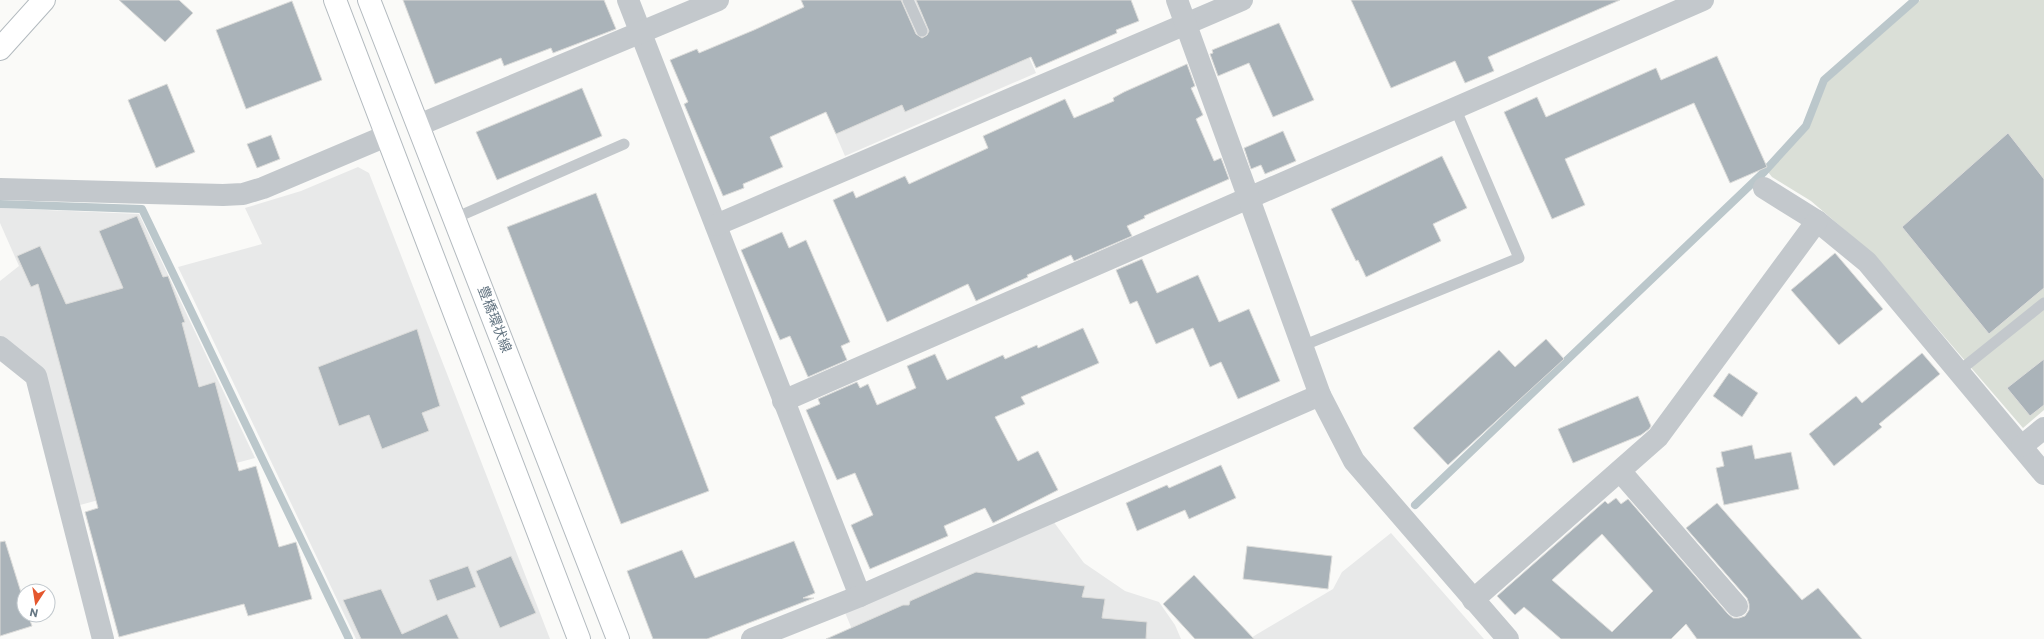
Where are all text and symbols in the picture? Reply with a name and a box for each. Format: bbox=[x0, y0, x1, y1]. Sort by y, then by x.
street label: 豊橋環状線 bbox=[475, 283, 516, 355]
north arrow bbox=[16, 583, 56, 623]
text: N bbox=[28, 606, 39, 620]

